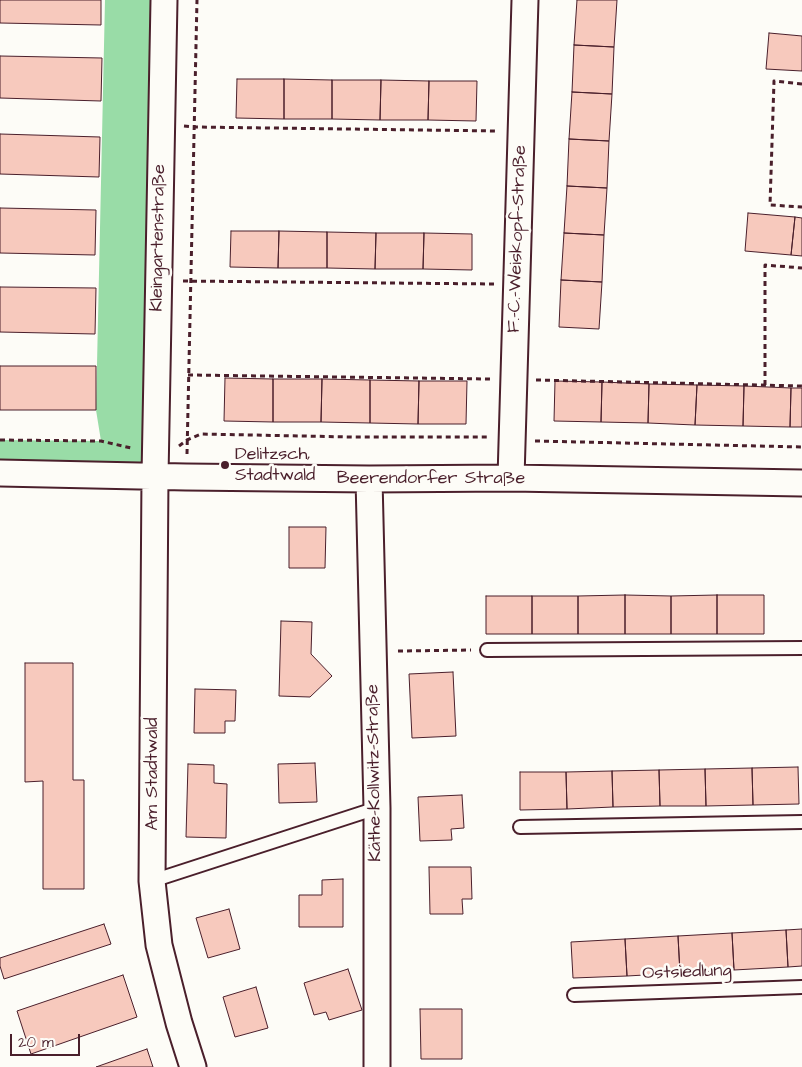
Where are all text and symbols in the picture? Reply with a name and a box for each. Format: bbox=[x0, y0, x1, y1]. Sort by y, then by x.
street label: F.-C.-Weiskopf-Straße bbox=[504, 145, 532, 333]
street label: Kleingartenstraße bbox=[147, 164, 171, 312]
place label: Delitzsch, Stadtwald bbox=[235, 444, 315, 486]
marker: Delitzsch, Stadtwald bbox=[219, 459, 231, 471]
street label: Beerendorfer Straße bbox=[337, 468, 525, 490]
street label: Käthe-Kollwitz-Straße bbox=[363, 684, 387, 862]
street label: Am Stadtwald bbox=[142, 717, 164, 831]
street label: Ostsiedlung bbox=[642, 961, 732, 985]
scale bar bbox=[12, 1024, 82, 1056]
text: 20 m bbox=[18, 1032, 54, 1053]

